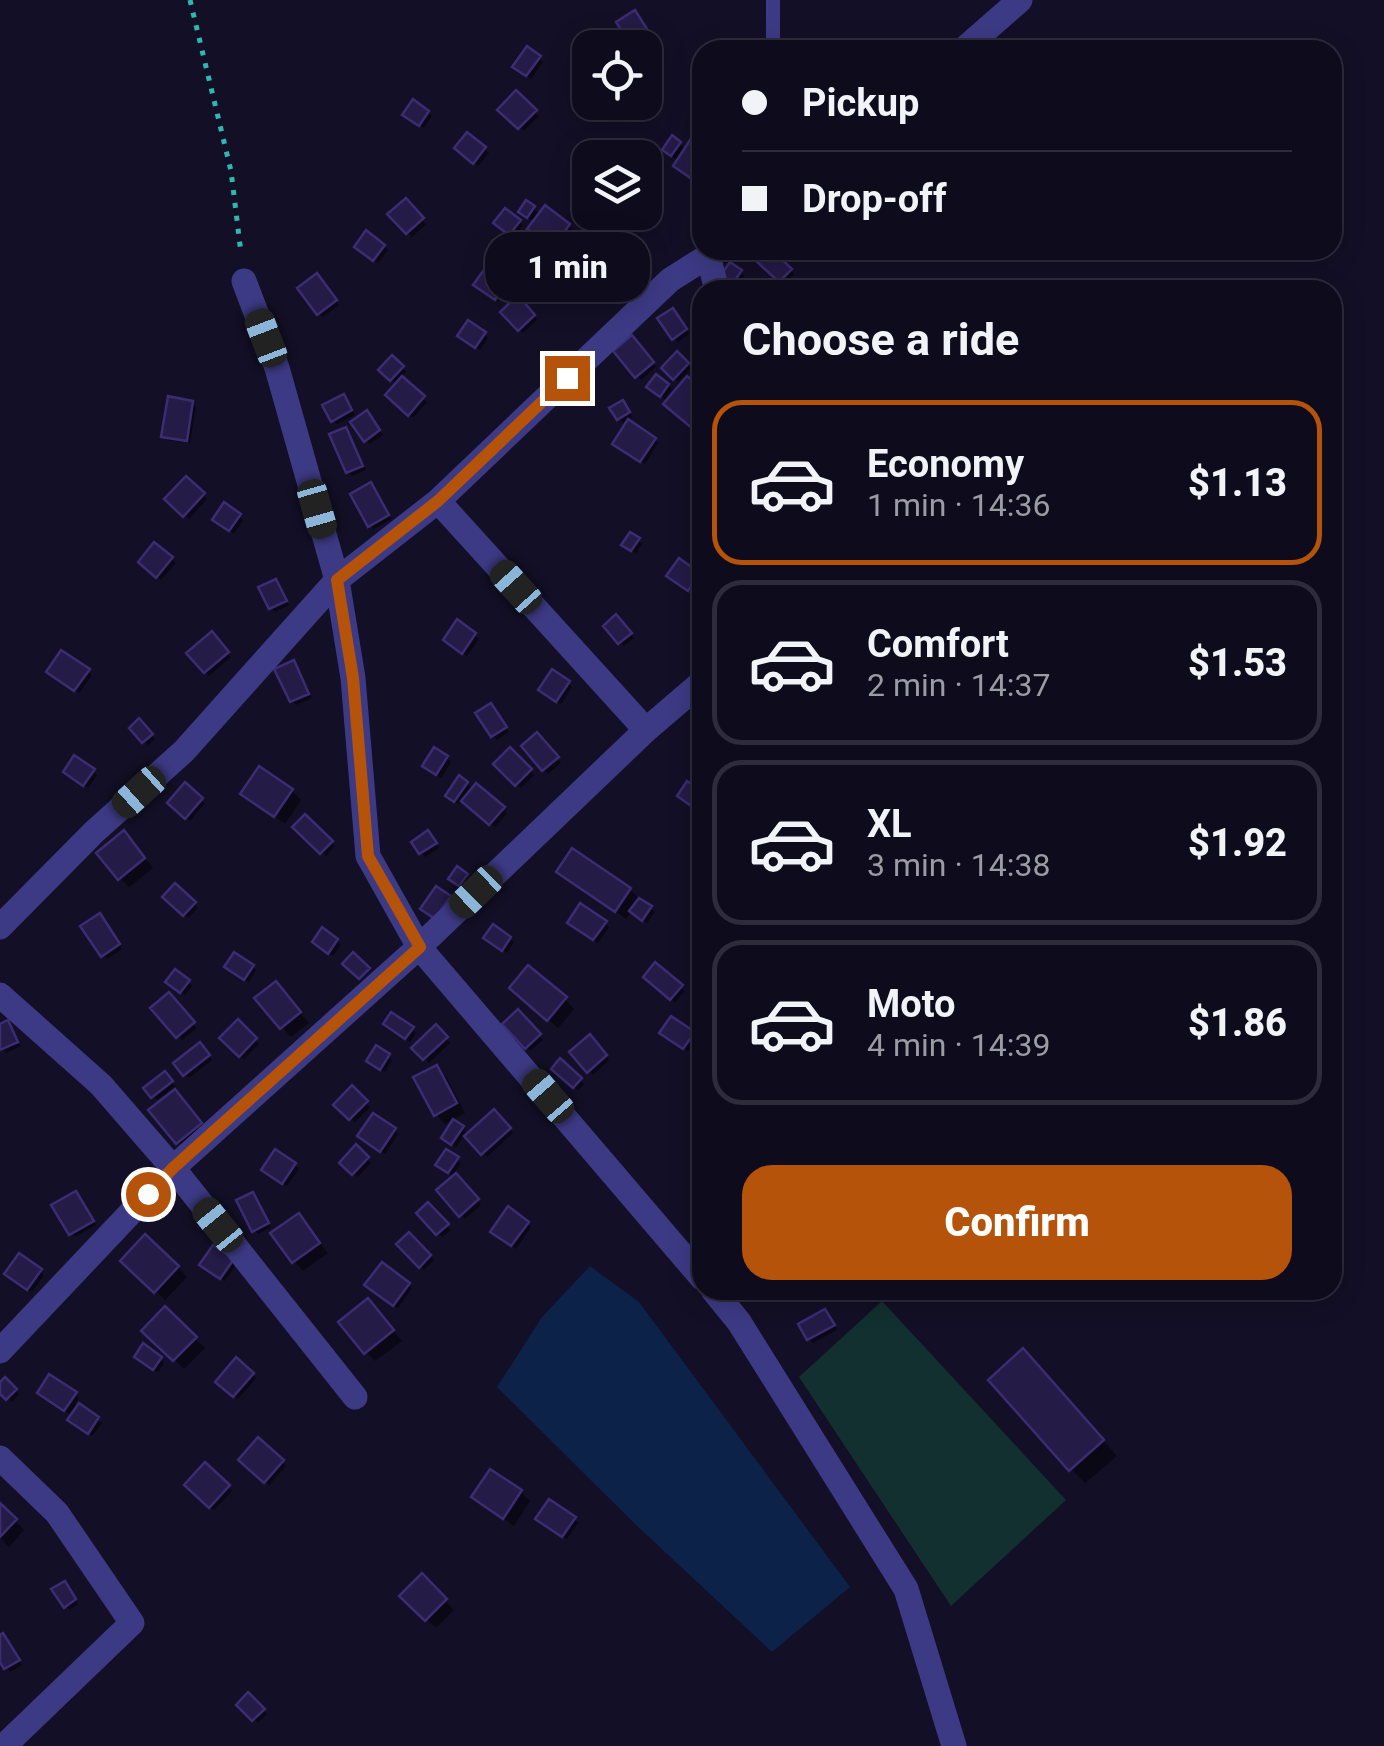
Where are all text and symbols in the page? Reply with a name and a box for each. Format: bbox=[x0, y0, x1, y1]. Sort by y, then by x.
map controls bbox=[572, 30, 662, 230]
button: locate bbox=[572, 30, 662, 120]
text: Pickup bbox=[802, 81, 919, 125]
button: layers bbox=[572, 140, 662, 230]
text: Drop-off bbox=[802, 177, 947, 221]
callout: 1 min bbox=[484, 233, 650, 303]
text: 1 min bbox=[527, 248, 608, 286]
car bbox=[241, 305, 291, 371]
text: Choose a ride bbox=[742, 313, 1019, 366]
route end bbox=[545, 356, 590, 401]
icon: car bbox=[747, 438, 837, 528]
text: Economy bbox=[867, 442, 1024, 486]
text: $1.13 bbox=[1188, 461, 1287, 505]
car bbox=[294, 476, 340, 542]
text: 1 min · 14:36 bbox=[867, 486, 1050, 524]
car bbox=[485, 555, 547, 619]
icon: car bbox=[747, 618, 837, 708]
text: Comfort bbox=[867, 622, 1009, 666]
text: $1.53 bbox=[1188, 641, 1287, 685]
text: 2 min · 14:37 bbox=[867, 666, 1050, 704]
car bbox=[107, 761, 171, 823]
icon: car bbox=[747, 798, 837, 888]
text: XL bbox=[867, 802, 912, 846]
text: $1.92 bbox=[1188, 821, 1287, 865]
text: 3 min · 14:38 bbox=[867, 846, 1050, 884]
car bbox=[444, 860, 508, 924]
icon: car bbox=[747, 978, 837, 1068]
text: Moto bbox=[867, 982, 956, 1026]
text: $1.86 bbox=[1188, 1001, 1287, 1045]
text: 4 min · 14:39 bbox=[867, 1026, 1050, 1064]
car bbox=[517, 1064, 579, 1128]
button: Confirm bbox=[742, 1165, 1292, 1280]
route start bbox=[126, 1172, 171, 1217]
car bbox=[187, 1192, 249, 1258]

